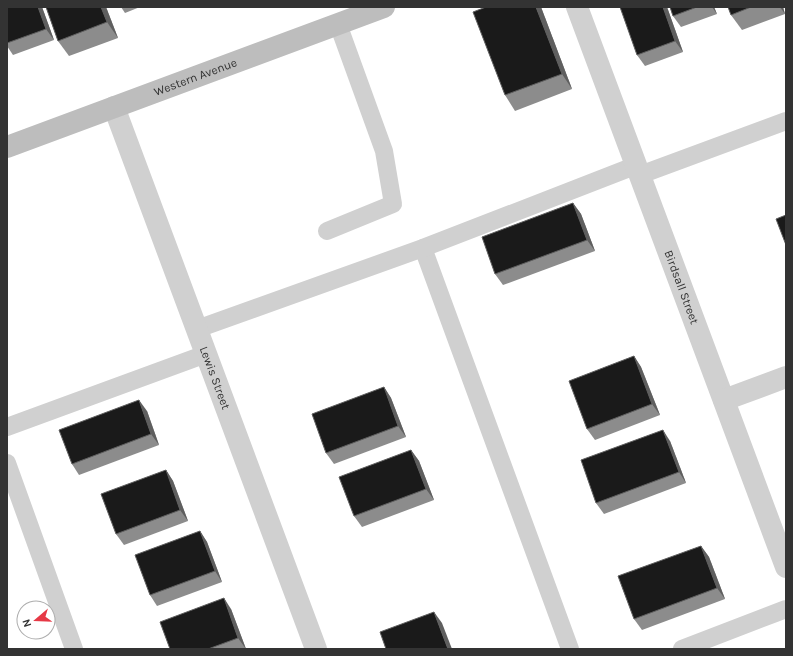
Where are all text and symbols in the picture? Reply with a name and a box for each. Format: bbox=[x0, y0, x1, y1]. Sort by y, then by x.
street label: Western Avenue bbox=[152, 55, 239, 99]
street label: Birdsall Street bbox=[661, 248, 702, 327]
street label: Lewis Street bbox=[197, 344, 233, 412]
north arrow bbox=[16, 600, 56, 640]
text: N bbox=[20, 617, 34, 629]

